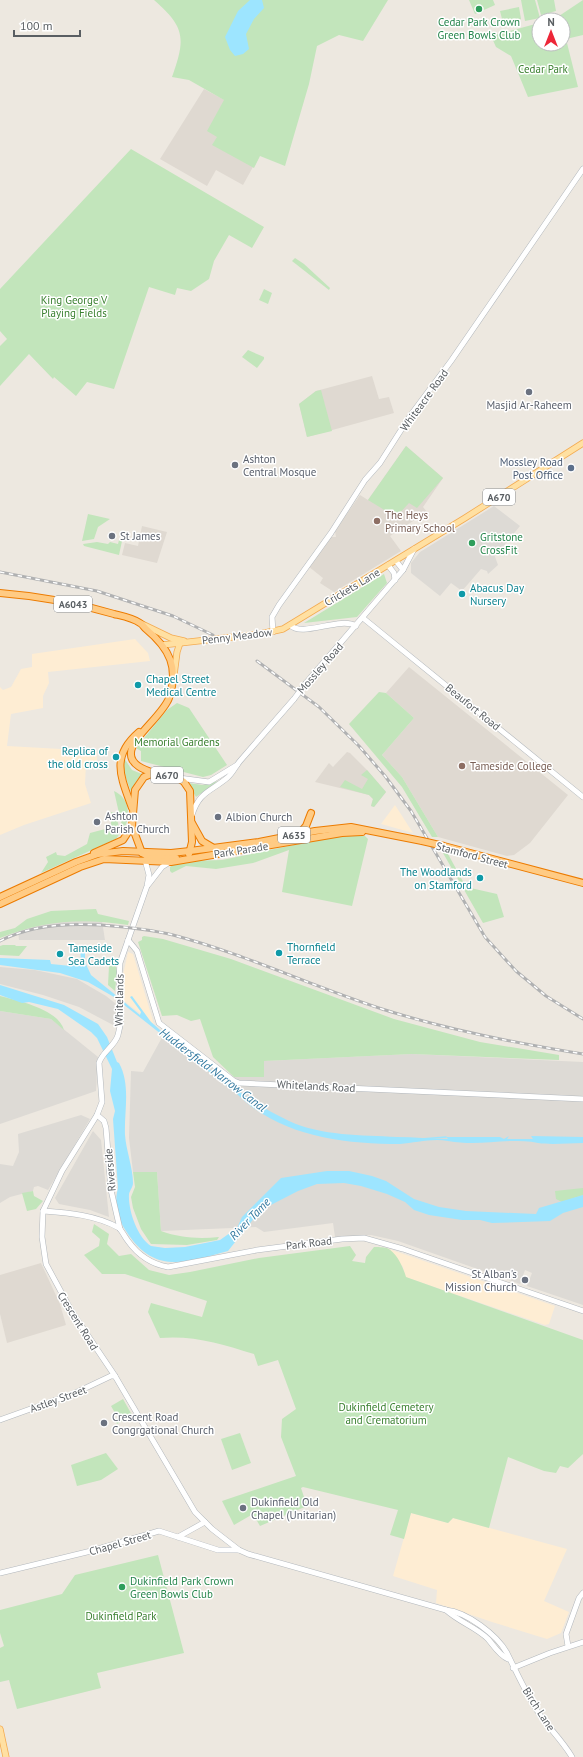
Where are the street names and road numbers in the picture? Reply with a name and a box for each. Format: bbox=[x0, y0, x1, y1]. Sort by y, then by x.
street label: Whiteacre Road bbox=[397, 366, 451, 434]
road number: A670 bbox=[483, 489, 515, 505]
street label: Crickets Lane bbox=[322, 565, 383, 609]
road number: A6043 bbox=[54, 596, 92, 612]
street label: Penny Meadow bbox=[201, 625, 273, 647]
street label: Mossley Road bbox=[294, 639, 346, 697]
street label: Beaufort Road bbox=[443, 681, 503, 733]
road number: A670 bbox=[151, 767, 183, 783]
road number: A635 bbox=[278, 827, 310, 843]
street label: Park Parade bbox=[213, 839, 270, 861]
street label: Stamford Street bbox=[434, 839, 510, 871]
street label: Whitelands bbox=[112, 973, 126, 1026]
street label: Whitelands Road bbox=[276, 1077, 356, 1095]
street label: Riverside bbox=[101, 1148, 119, 1192]
street label: Park Road bbox=[285, 1233, 333, 1253]
street label: Crescent Road bbox=[54, 1289, 102, 1353]
street label: Astley Street bbox=[28, 1382, 88, 1416]
street label: Chapel Street bbox=[88, 1527, 153, 1558]
street label: Birch Lane bbox=[520, 1684, 559, 1734]

